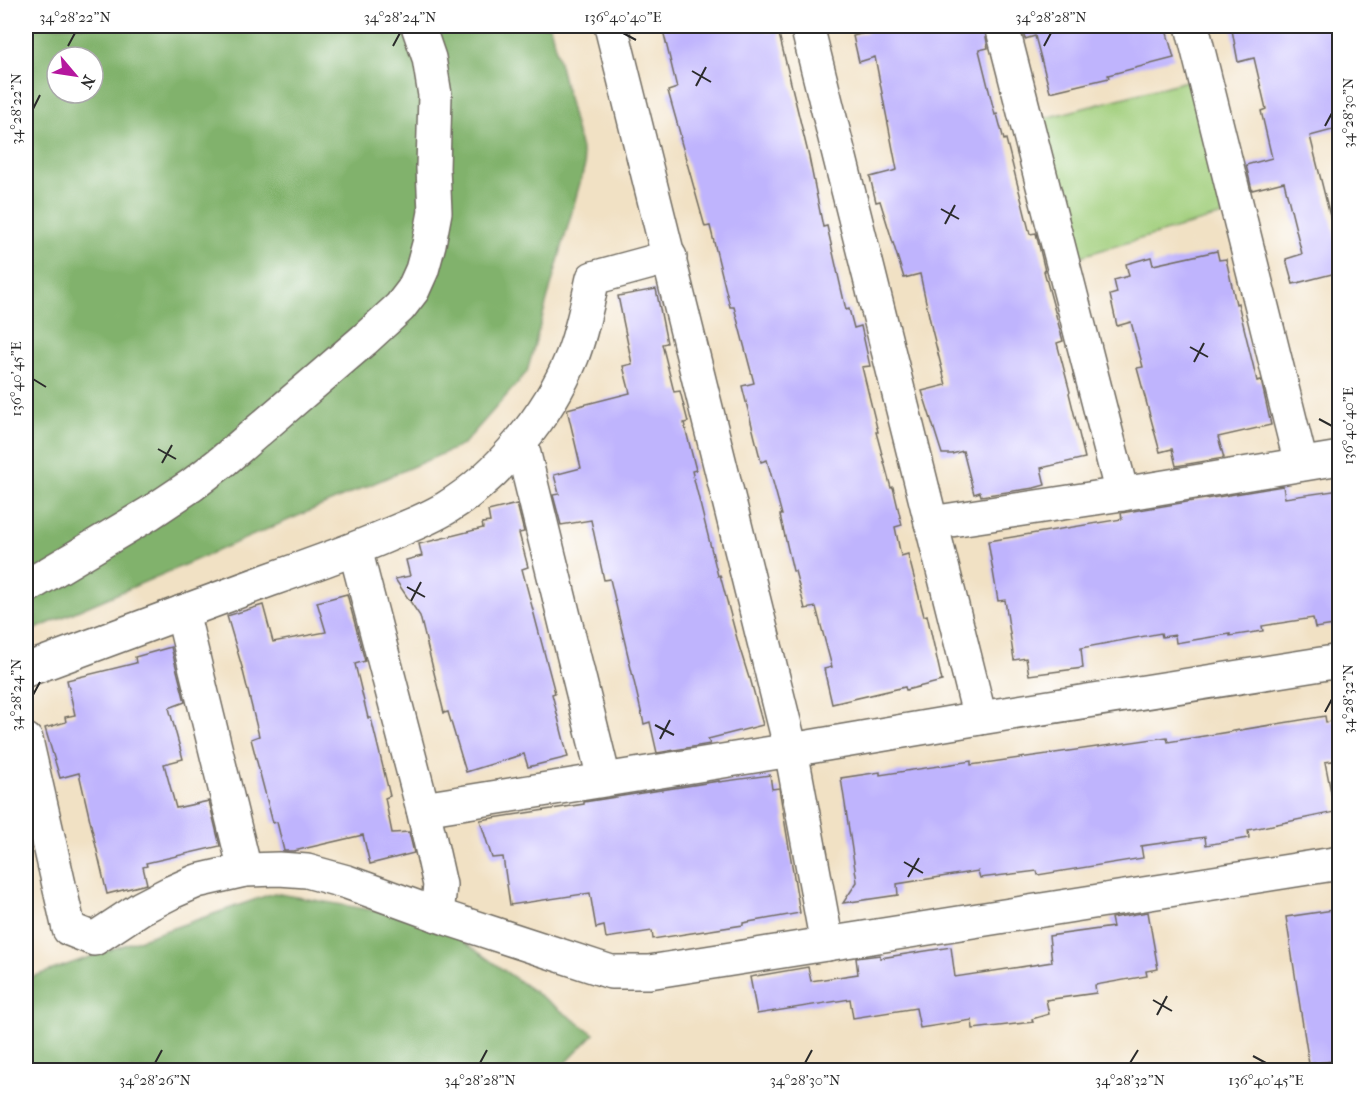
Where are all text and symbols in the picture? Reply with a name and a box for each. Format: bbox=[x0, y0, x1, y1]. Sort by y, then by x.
text: 34°28'22"N bbox=[39, 8, 111, 26]
text: 34°28'24"N bbox=[364, 8, 437, 26]
text: 136°40'40"E bbox=[584, 8, 662, 26]
text: 34°28'28"N bbox=[1015, 8, 1087, 26]
north arrow bbox=[45, 45, 105, 105]
text: N bbox=[76, 72, 99, 93]
text: 34°28'22"N bbox=[7, 73, 25, 145]
text: 34°28'30"N bbox=[1339, 77, 1357, 148]
text: 136°40'45"E bbox=[7, 341, 25, 417]
text: 136°40'40"E bbox=[1339, 387, 1357, 465]
text: 34°28'24"N bbox=[7, 658, 25, 731]
text: 34°28'32"N bbox=[1339, 663, 1357, 734]
text: 34°28'26"N bbox=[119, 1071, 192, 1089]
text: 34°28'28"N bbox=[444, 1071, 516, 1089]
text: 34°28'30"N bbox=[770, 1071, 841, 1089]
text: 34°28'32"N bbox=[1095, 1071, 1166, 1089]
text: 136°40'45"E bbox=[1228, 1071, 1304, 1089]

